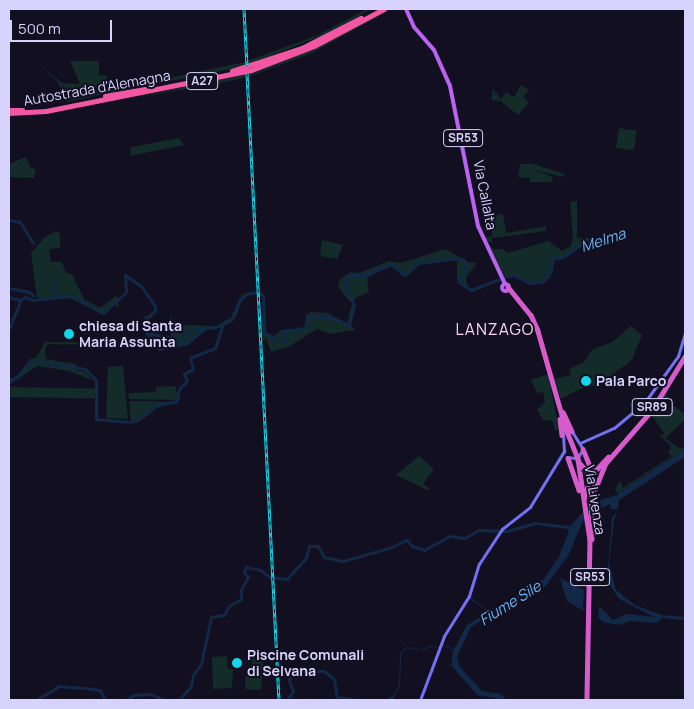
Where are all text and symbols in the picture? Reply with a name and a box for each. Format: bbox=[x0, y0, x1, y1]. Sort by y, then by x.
scale bar bbox=[12, 10, 115, 42]
text: 500 m bbox=[18, 18, 61, 39]
street label: Autostrada d'Alemagna bbox=[22, 67, 172, 109]
road number: A27 bbox=[186, 72, 218, 90]
road number: SR53 bbox=[443, 128, 483, 148]
street label: Via Callalta bbox=[470, 159, 500, 231]
water label: Melma bbox=[578, 224, 628, 256]
place label: chiesa di Santa Maria Assunta bbox=[79, 318, 182, 351]
district label: LANZAGO bbox=[455, 319, 535, 339]
marker: chiesa di Santa Maria Assunta bbox=[63, 328, 75, 340]
place label: Pala Parco bbox=[596, 373, 666, 389]
marker: Pala Parco bbox=[580, 375, 592, 387]
road number: SR89 bbox=[631, 398, 673, 417]
street label: Via Livenza bbox=[581, 464, 609, 536]
road number: SR53 bbox=[570, 568, 610, 586]
water label: Fiume Sile bbox=[476, 577, 544, 629]
place label: Piscine Comunali di Selvana bbox=[247, 647, 364, 680]
marker: Piscine Comunali di Selvana bbox=[231, 657, 243, 669]

